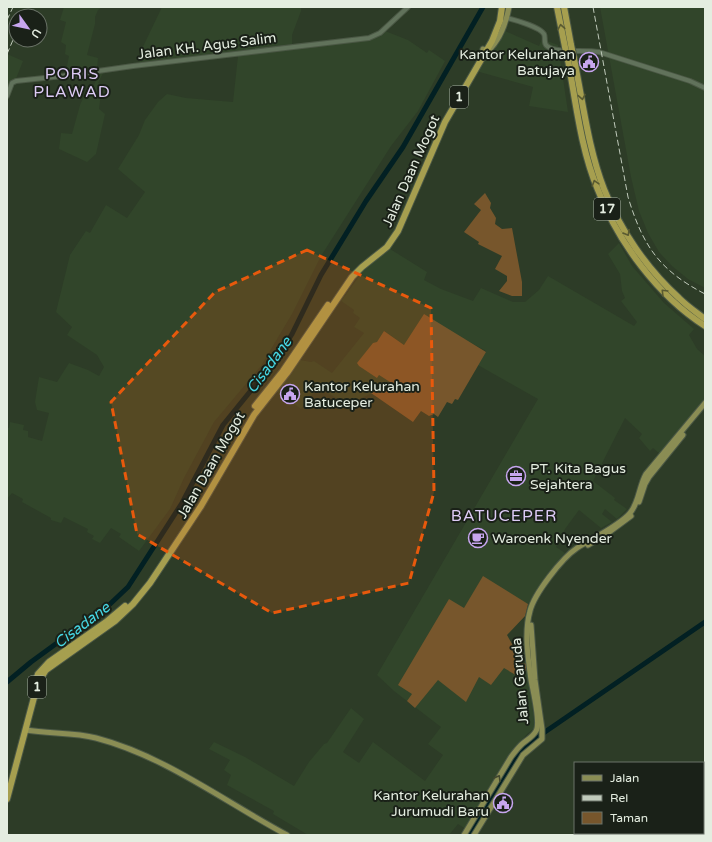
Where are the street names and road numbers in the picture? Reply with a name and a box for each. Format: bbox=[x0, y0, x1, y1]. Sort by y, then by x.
street label: Jalan KH. Agus Salim bbox=[137, 29, 277, 63]
road number: 1 bbox=[450, 86, 468, 108]
street label: Jalan Daan Mogot bbox=[379, 112, 444, 230]
road number: 17 bbox=[594, 198, 620, 220]
street label: Jalan Daan Mogot bbox=[173, 408, 249, 522]
street label: Jalan Garuda bbox=[508, 637, 532, 725]
road number: 1 bbox=[28, 676, 46, 698]

